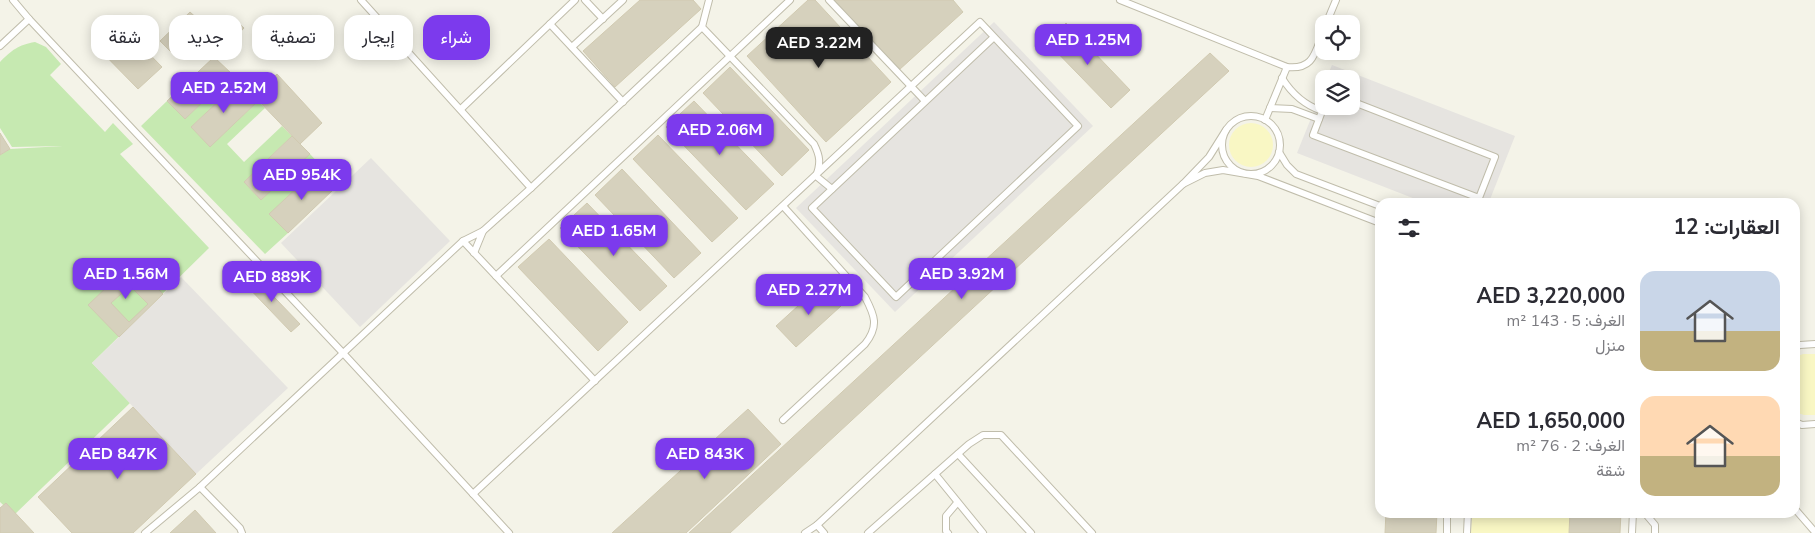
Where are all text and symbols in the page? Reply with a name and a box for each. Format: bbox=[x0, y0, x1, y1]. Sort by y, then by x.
chip: شقة bbox=[91, 15, 159, 60]
chip: جديد bbox=[169, 15, 242, 60]
chip: تصفية bbox=[252, 15, 334, 60]
chip: إيجار bbox=[344, 15, 413, 60]
chip: شراء bbox=[423, 15, 490, 60]
map controls bbox=[1315, 15, 1360, 115]
button: locate bbox=[1315, 15, 1360, 60]
pin: AED 1.25M bbox=[1031, 23, 1145, 66]
pin: AED 3.22M bbox=[762, 27, 876, 69]
text: AED 1.25M bbox=[1046, 29, 1130, 51]
text: AED 3.22M bbox=[777, 32, 861, 54]
button: layers bbox=[1315, 70, 1360, 115]
pin: AED 2.52M bbox=[167, 72, 281, 114]
text: AED 2.52M bbox=[182, 77, 266, 99]
pin: AED 2.06M bbox=[663, 114, 777, 156]
text: AED 2.06M bbox=[678, 119, 762, 141]
pin: AED 954K bbox=[250, 158, 354, 201]
text: AED 954K bbox=[263, 164, 341, 186]
text: العقارات: 12 bbox=[1674, 213, 1780, 241]
pin: AED 1.65M bbox=[557, 214, 671, 257]
icon: filters bbox=[1395, 214, 1423, 242]
text: AED 1.65M bbox=[572, 220, 656, 242]
pin: AED 1.56M bbox=[69, 258, 183, 300]
pin: AED 3.92M bbox=[905, 258, 1019, 300]
pin: AED 889K bbox=[220, 260, 324, 303]
text: AED 1.56M bbox=[84, 263, 168, 285]
text: AED 3.92M bbox=[920, 263, 1004, 285]
text: AED 889K bbox=[233, 266, 311, 288]
pin: AED 2.27M bbox=[752, 274, 866, 316]
text: AED 2.27M bbox=[767, 279, 851, 301]
text: AED 3,220,000 bbox=[1477, 282, 1625, 310]
icon: home bbox=[1680, 291, 1740, 351]
text: الغرف: 5 · 143 m² bbox=[1507, 310, 1625, 332]
text: منزل bbox=[1595, 335, 1625, 357]
text: AED 1,650,000 bbox=[1477, 407, 1625, 435]
icon: home bbox=[1680, 416, 1740, 476]
text: الغرف: 2 · 76 m² bbox=[1516, 435, 1625, 457]
pin: AED 847K bbox=[66, 438, 170, 480]
pin: AED 843K bbox=[653, 438, 757, 480]
text: AED 847K bbox=[79, 443, 157, 465]
text: AED 843K bbox=[666, 443, 744, 465]
text: شقة bbox=[1596, 460, 1625, 482]

